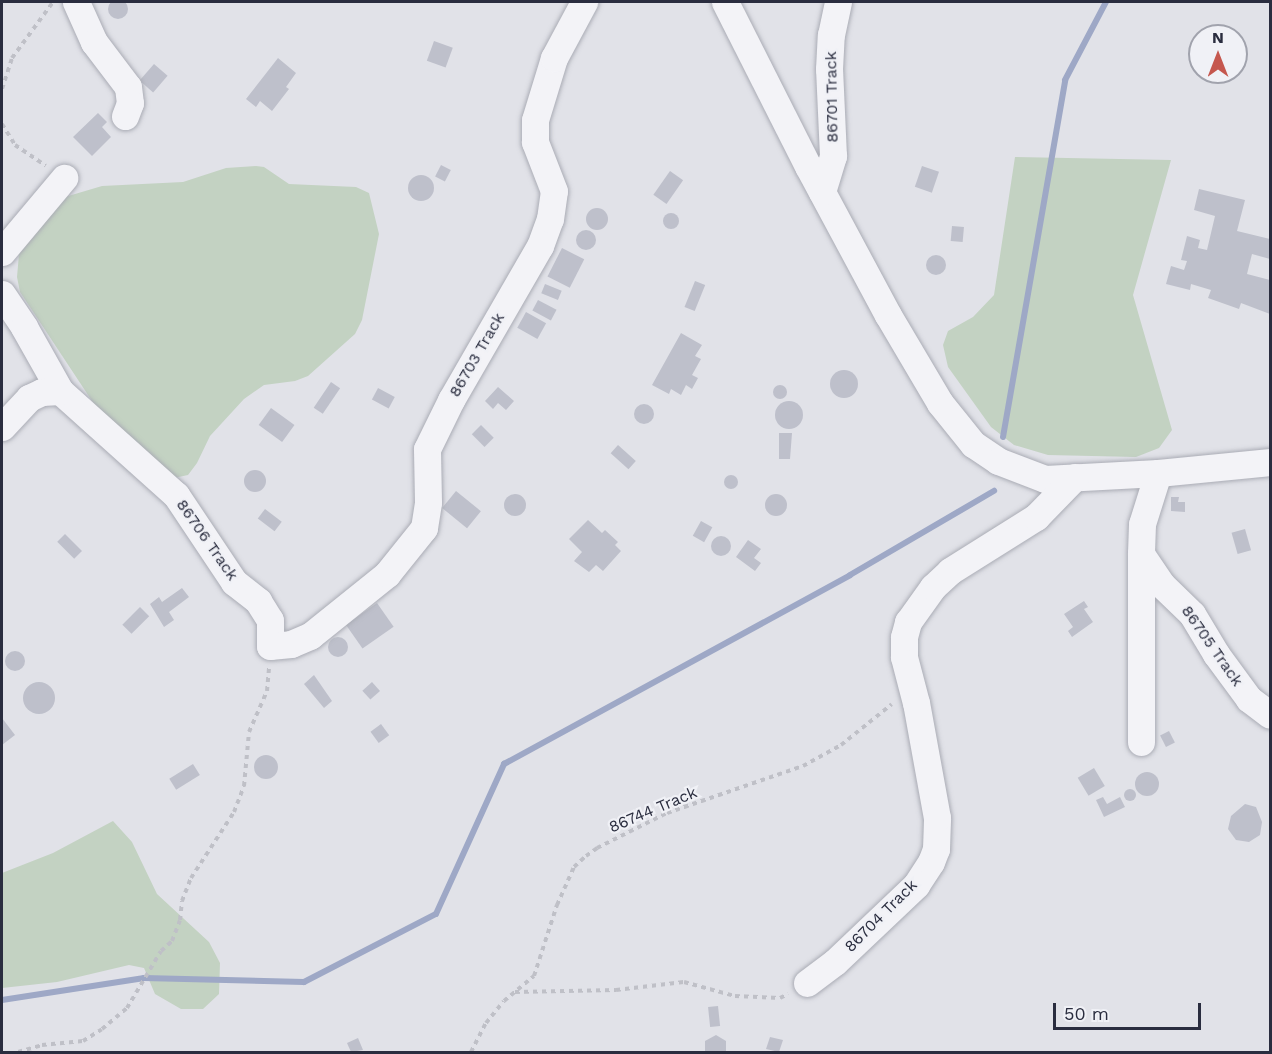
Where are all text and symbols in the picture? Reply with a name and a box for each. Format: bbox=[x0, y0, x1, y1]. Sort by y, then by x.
north arrow bbox=[1188, 24, 1248, 84]
text: N bbox=[1212, 28, 1224, 47]
street label: 86701 Track bbox=[822, 51, 842, 143]
street label: 86703 Track bbox=[445, 309, 509, 401]
street label: 86706 Track bbox=[172, 496, 242, 584]
street label: 86705 Track bbox=[1177, 602, 1247, 690]
street label: 86744 Track bbox=[606, 783, 700, 837]
street label: 86704 Track bbox=[841, 876, 921, 956]
scale bar bbox=[1056, 991, 1204, 1029]
text: 50 m bbox=[1064, 1003, 1109, 1024]

